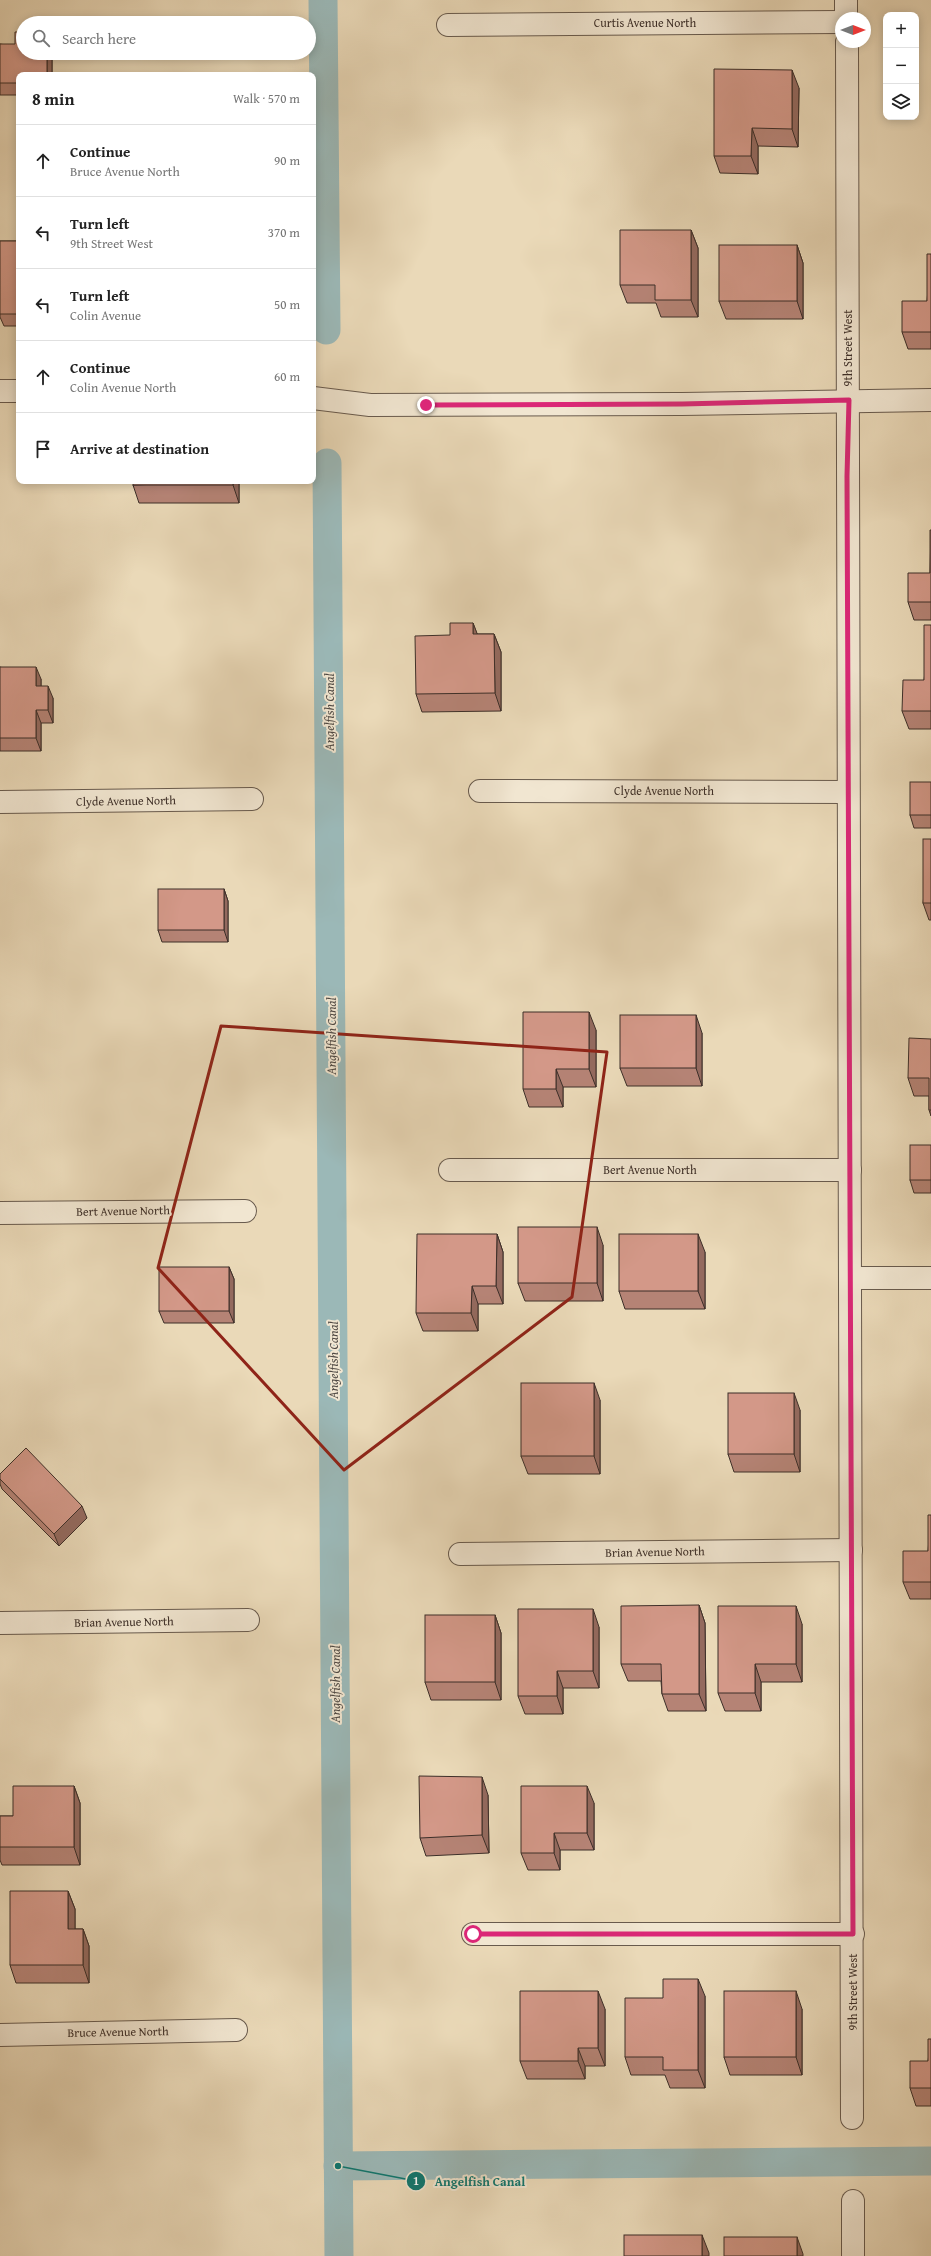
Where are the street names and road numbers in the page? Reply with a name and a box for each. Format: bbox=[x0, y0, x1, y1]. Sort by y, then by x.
street label: Curtis Avenue North bbox=[594, 14, 696, 31]
street label: 9th Street West bbox=[839, 309, 856, 386]
street label: Clyde Avenue North bbox=[614, 782, 714, 799]
street label: Clyde Avenue North bbox=[76, 791, 176, 810]
street label: Bert Avenue North bbox=[603, 1161, 697, 1178]
street label: Bert Avenue North bbox=[76, 1201, 170, 1220]
street label: Brian Avenue North bbox=[605, 1542, 705, 1561]
street label: Brian Avenue North bbox=[74, 1612, 174, 1631]
street label: 9th Street West bbox=[844, 1953, 861, 2030]
street label: Bruce Avenue North bbox=[67, 2022, 169, 2041]

